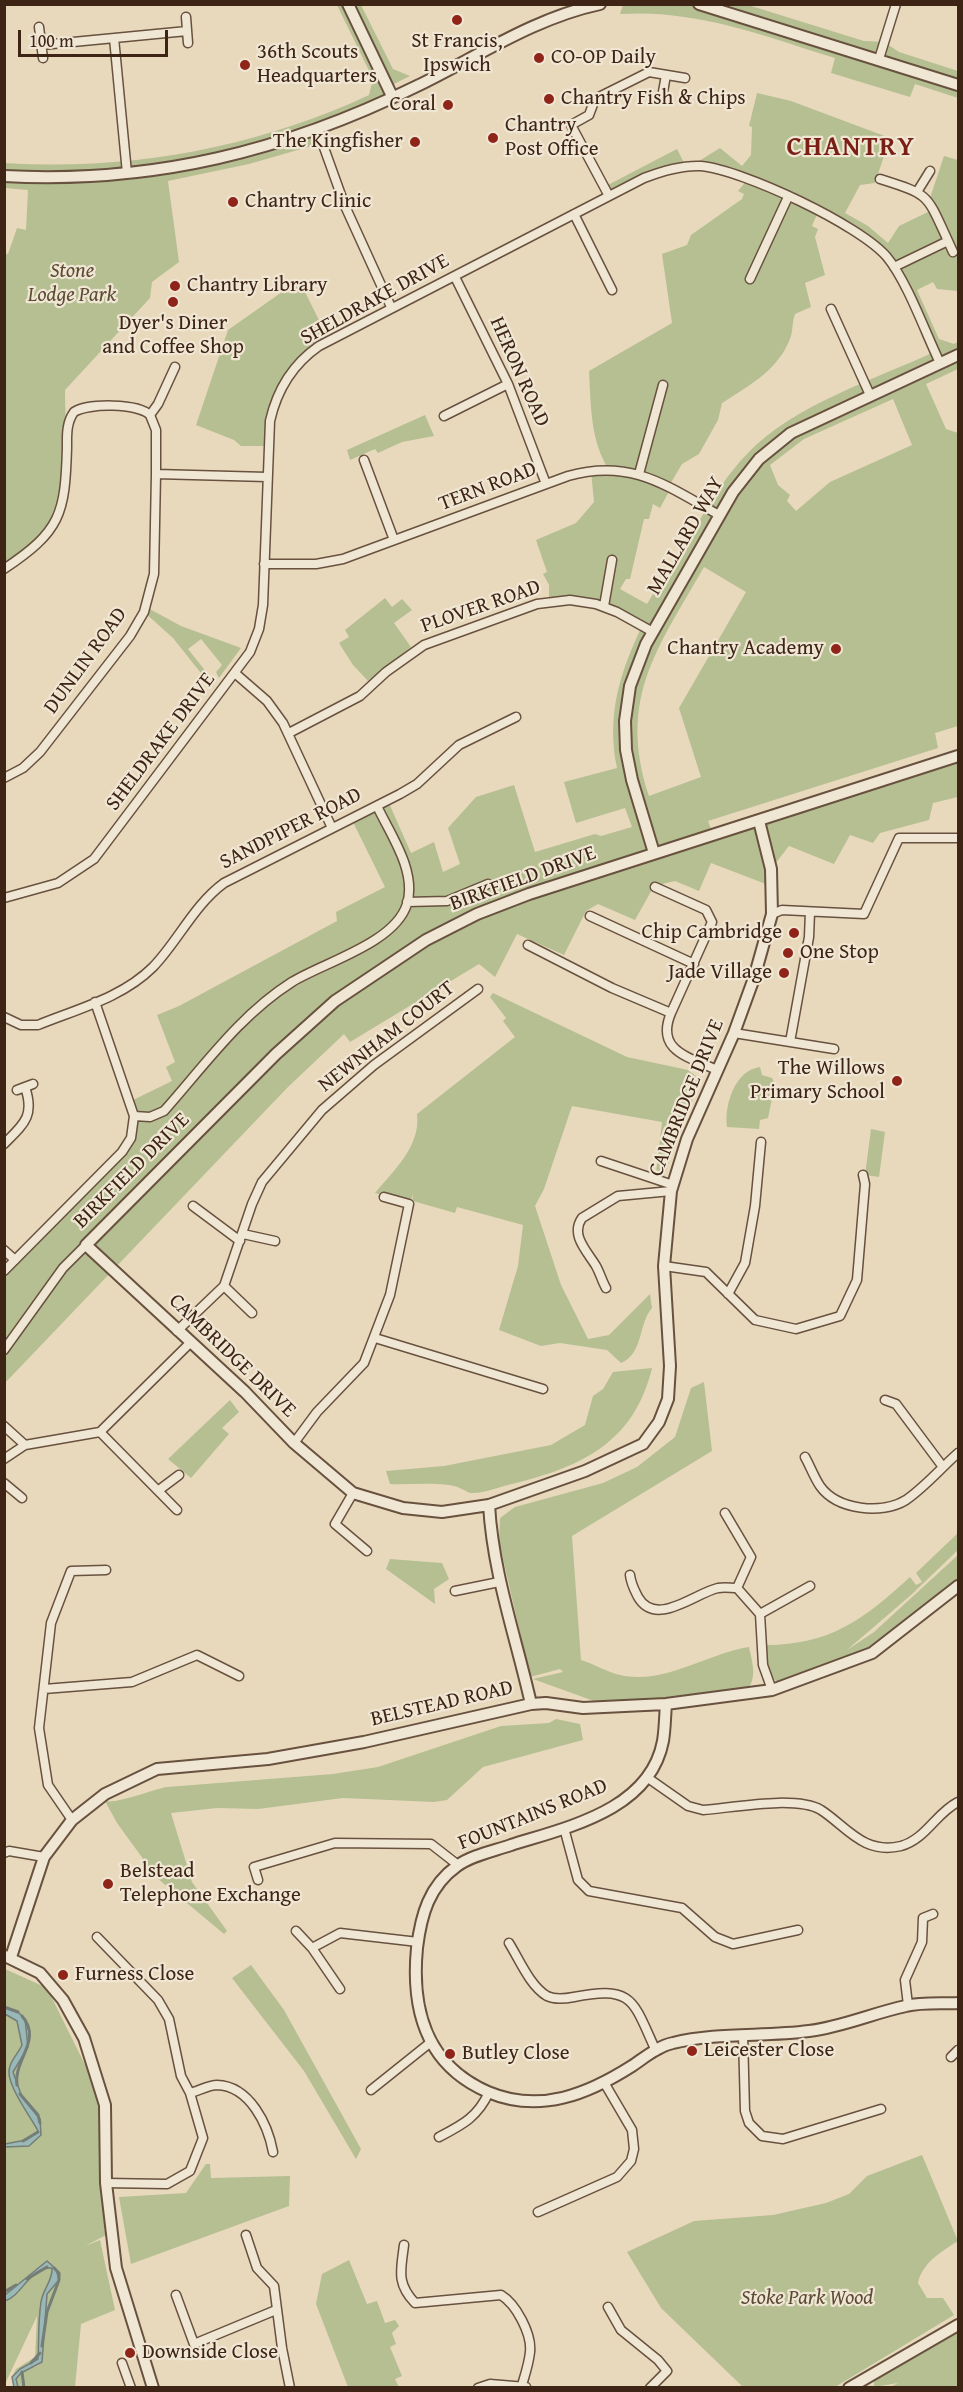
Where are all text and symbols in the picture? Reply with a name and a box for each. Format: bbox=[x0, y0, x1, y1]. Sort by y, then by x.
marker: St Francis, Ipswich bbox=[450, 13, 464, 27]
scale bar bbox=[21, 18, 171, 56]
text: 100 m bbox=[29, 27, 74, 54]
place label: St Francis, Ipswich bbox=[411, 29, 503, 79]
place label: 36th Scouts Headquarters bbox=[257, 40, 377, 90]
place label: CO-OP Daily bbox=[551, 45, 656, 71]
marker: CO-OP Daily bbox=[532, 51, 546, 65]
marker: 36th Scouts Headquarters bbox=[238, 58, 252, 72]
place label: Chantry Fish & Chips bbox=[561, 86, 746, 112]
place label: Coral bbox=[390, 92, 436, 118]
marker: Chantry Fish & Chips bbox=[542, 92, 556, 106]
marker: Coral bbox=[441, 98, 455, 112]
place label: Chantry Post Office bbox=[505, 113, 599, 163]
place label: The Kingfisher bbox=[273, 129, 403, 155]
marker: Chantry Post Office bbox=[486, 131, 500, 145]
district label: CHANTRY bbox=[786, 132, 916, 164]
marker: The Kingfisher bbox=[408, 135, 422, 149]
place label: Chantry Clinic bbox=[245, 189, 371, 215]
marker: Chantry Clinic bbox=[226, 195, 240, 209]
street label: SHELDRAKE DRIVE bbox=[296, 249, 454, 351]
park label: Stone Lodge Park bbox=[28, 259, 116, 309]
place label: Chantry Library bbox=[187, 273, 328, 299]
marker: Chantry Library bbox=[168, 279, 182, 293]
marker: Dyer's Diner and Coffee Shop bbox=[166, 295, 180, 309]
place label: Dyer's Diner and Coffee Shop bbox=[102, 311, 244, 361]
street label: HERON ROAD bbox=[484, 313, 554, 431]
street label: TERN ROAD bbox=[436, 457, 540, 517]
street label: MALLARD WAY bbox=[642, 472, 730, 600]
street label: PLOVER ROAD bbox=[418, 575, 544, 639]
street label: DUNLIN ROAD bbox=[39, 603, 133, 719]
place label: Chantry Academy bbox=[667, 636, 824, 662]
marker: Chantry Academy bbox=[829, 642, 843, 656]
street label: SHELDRAKE DRIVE bbox=[101, 668, 221, 816]
street label: SANDPIPER ROAD bbox=[216, 782, 366, 876]
street label: BIRKFIELD DRIVE bbox=[447, 841, 599, 917]
place label: Chip Cambridge bbox=[642, 920, 782, 946]
marker: Chip Cambridge bbox=[787, 926, 801, 940]
place label: One Stop bbox=[800, 940, 879, 966]
marker: One Stop bbox=[781, 946, 795, 960]
place label: Jade Village bbox=[668, 960, 772, 986]
marker: Jade Village bbox=[777, 966, 791, 980]
street label: NEWNHAM COURT bbox=[314, 976, 460, 1098]
street label: CAMBRIDGE DRIVE bbox=[644, 1016, 730, 1180]
place label: The Willows Primary School bbox=[750, 1056, 885, 1106]
marker: The Willows Primary School bbox=[890, 1074, 904, 1088]
street label: BIRKFIELD DRIVE bbox=[69, 1108, 195, 1234]
street label: CAMBRIDGE DRIVE bbox=[163, 1289, 301, 1423]
street label: BELSTEAD ROAD bbox=[368, 1675, 516, 1733]
street label: FOUNTAINS ROAD bbox=[455, 1774, 611, 1856]
place label: Belstead Telephone Exchange bbox=[120, 1859, 301, 1909]
marker: Belstead Telephone Exchange bbox=[101, 1877, 115, 1891]
place label: Furness Close bbox=[75, 1962, 194, 1988]
marker: Furness Close bbox=[56, 1968, 70, 1982]
place label: Leicester Close bbox=[704, 2038, 834, 2064]
place label: Butley Close bbox=[462, 2041, 570, 2067]
marker: Leicester Close bbox=[685, 2044, 699, 2058]
marker: Butley Close bbox=[443, 2047, 457, 2061]
park label: Stoke Park Wood bbox=[741, 2286, 873, 2312]
place label: Downside Close bbox=[142, 2340, 278, 2366]
marker: Downside Close bbox=[123, 2346, 137, 2360]

